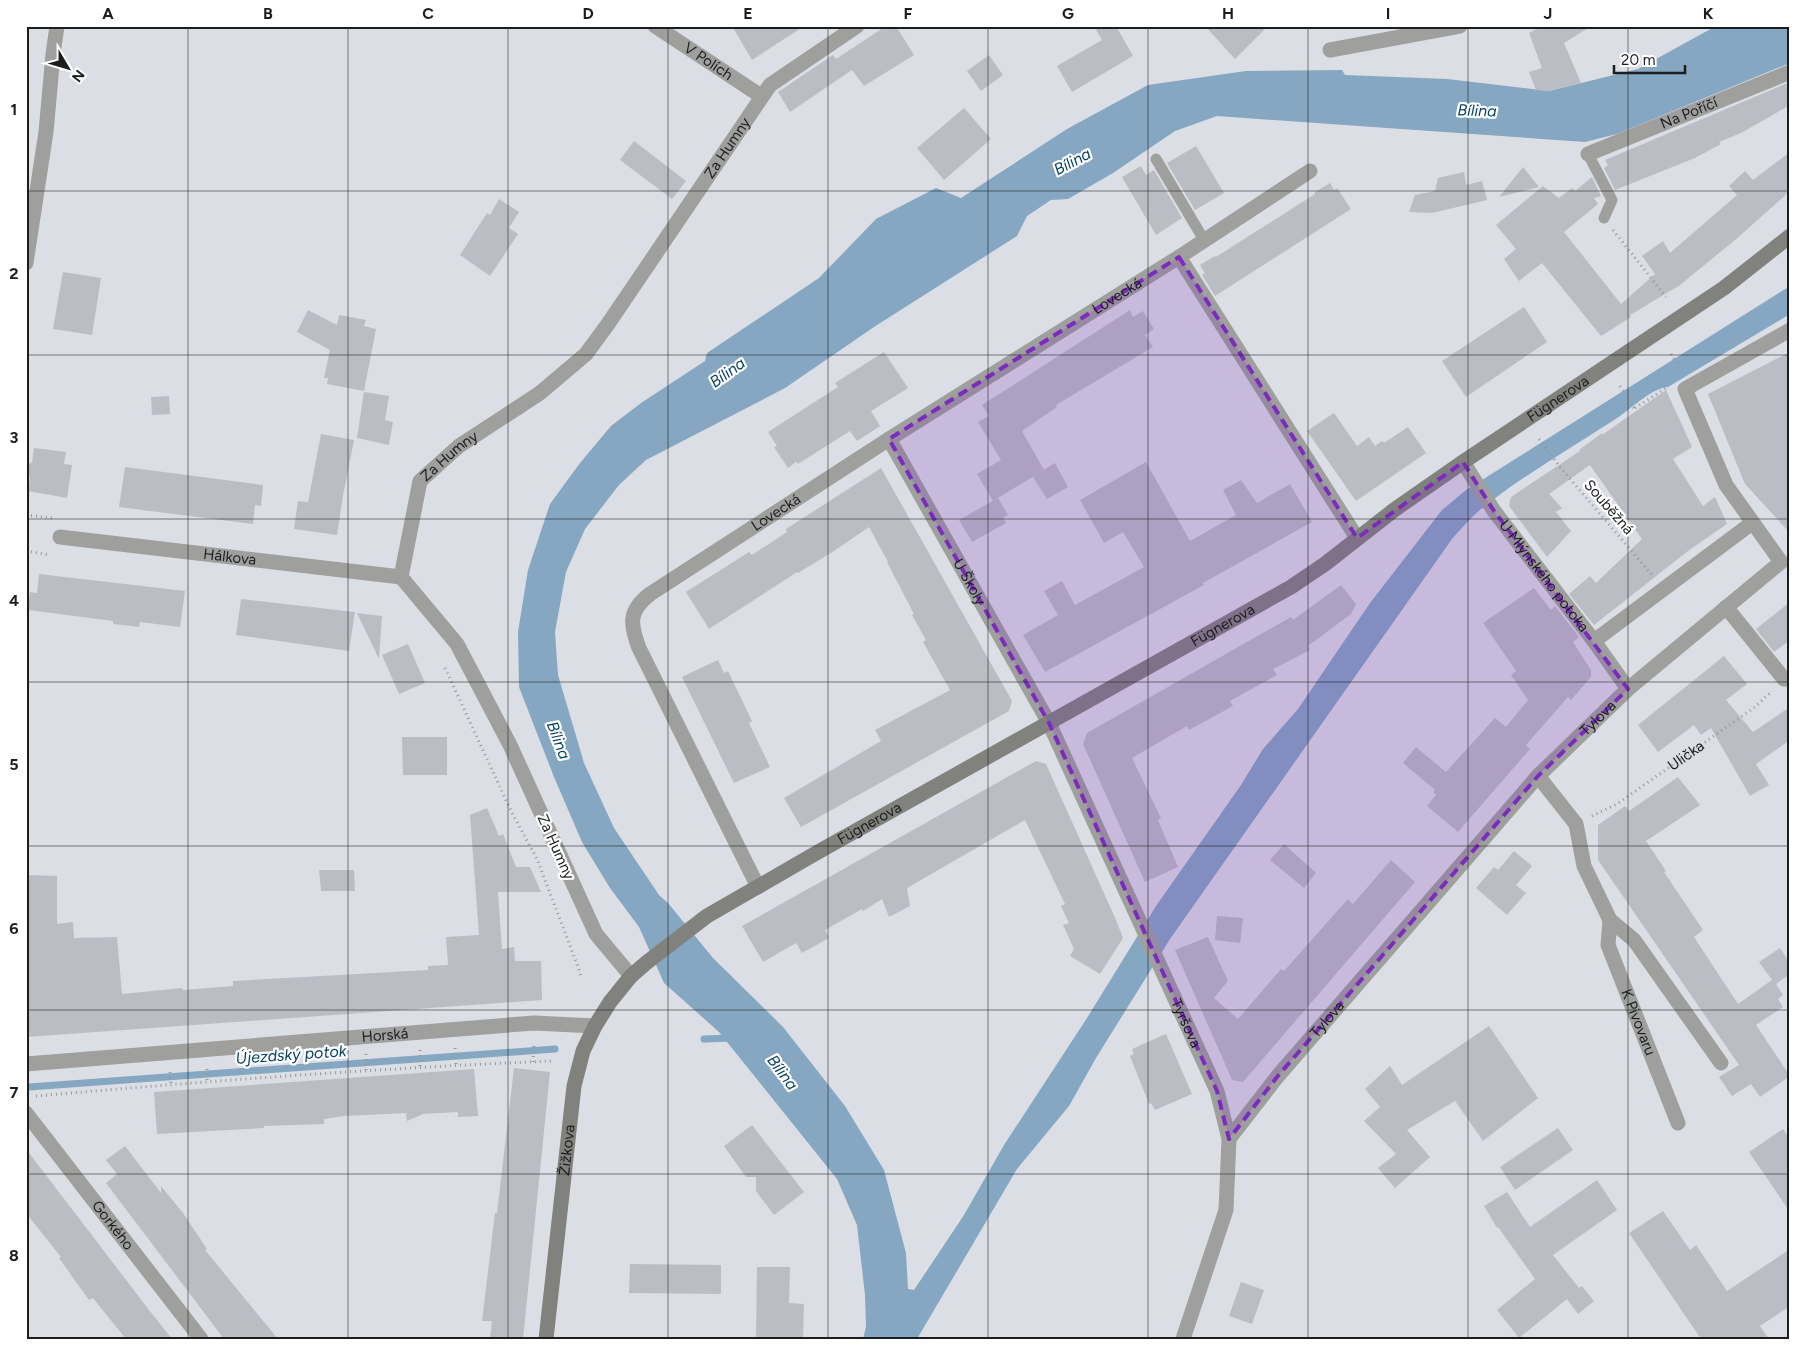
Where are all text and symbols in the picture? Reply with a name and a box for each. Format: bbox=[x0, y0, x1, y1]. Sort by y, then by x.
text: A bbox=[102, 4, 114, 23]
text: B bbox=[263, 4, 273, 23]
text: C bbox=[422, 4, 434, 23]
text: D bbox=[582, 4, 594, 23]
text: E bbox=[743, 4, 753, 23]
text: F bbox=[904, 4, 913, 23]
text: G bbox=[1062, 4, 1074, 23]
text: H bbox=[1222, 4, 1234, 23]
text: I bbox=[1386, 4, 1390, 23]
text: J bbox=[1544, 4, 1552, 23]
text: K bbox=[1703, 4, 1714, 23]
street label: V Polích bbox=[681, 39, 736, 84]
north arrow bbox=[42, 42, 92, 92]
scale bar bbox=[1614, 42, 1685, 74]
text: 20 m bbox=[1621, 51, 1655, 69]
text: N bbox=[68, 66, 88, 85]
street label: Na Poříčí bbox=[1658, 93, 1722, 133]
text: 1 bbox=[11, 100, 17, 119]
water label: Bílina bbox=[1457, 100, 1497, 121]
street label: Za Humny bbox=[700, 114, 754, 182]
water label: Bílina bbox=[1051, 144, 1094, 179]
text: 2 bbox=[9, 264, 19, 283]
street label: Lovecká bbox=[1089, 274, 1145, 318]
water label: Bílina bbox=[706, 353, 749, 392]
street label: Fügnerova bbox=[1523, 372, 1592, 426]
street label: Za Humny bbox=[417, 427, 481, 485]
text: 3 bbox=[10, 428, 19, 447]
street label: Souběžná bbox=[1580, 476, 1638, 538]
street label: Lovecká bbox=[748, 490, 804, 535]
street label: U Mlýnského potoka bbox=[1495, 516, 1593, 636]
street label: Hálkova bbox=[202, 545, 257, 569]
street label: U Školy bbox=[949, 555, 990, 608]
text: 4 bbox=[9, 591, 19, 610]
street label: Fügnerova bbox=[1187, 600, 1258, 650]
street label: Tylova bbox=[1576, 697, 1620, 740]
water label: Bílina bbox=[543, 719, 574, 762]
street label: Ulička bbox=[1664, 737, 1708, 774]
text: 5 bbox=[9, 755, 19, 774]
street label: Fügnerova bbox=[834, 798, 905, 848]
street label: Za Humny bbox=[534, 812, 578, 883]
text: 6 bbox=[9, 919, 19, 938]
street label: K Pivovaru bbox=[1617, 986, 1660, 1058]
street label: Tyršova bbox=[1167, 996, 1205, 1051]
street label: Tylova bbox=[1306, 997, 1348, 1041]
street label: Horská bbox=[361, 1024, 409, 1046]
water label: Újezdský potok bbox=[235, 1041, 348, 1068]
water label: Bílina bbox=[763, 1051, 802, 1094]
text: 7 bbox=[10, 1083, 19, 1102]
street label: Žižkova bbox=[555, 1124, 579, 1177]
street label: Gorkého bbox=[88, 1197, 138, 1254]
text: 8 bbox=[9, 1246, 19, 1265]

